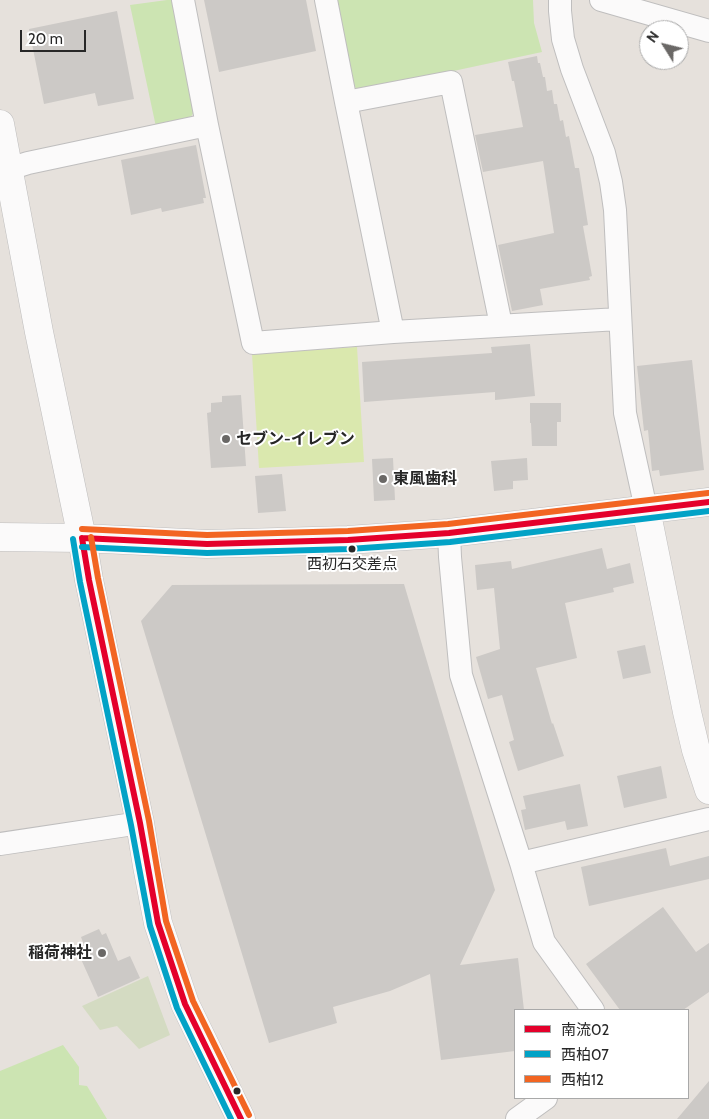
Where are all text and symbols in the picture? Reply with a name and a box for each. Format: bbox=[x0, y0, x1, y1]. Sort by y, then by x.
scale bar bbox=[22, 20, 89, 52]
north arrow bbox=[639, 20, 689, 70]
text: N bbox=[642, 27, 663, 46]
text: 20 m bbox=[28, 30, 63, 48]
place label: セブン-イレブン bbox=[236, 429, 355, 449]
marker: セブン-イレブン bbox=[220, 433, 232, 445]
place label: 東風歯科 bbox=[393, 469, 457, 489]
marker: 東風歯科 bbox=[377, 473, 389, 485]
marker: 西初石交差点 bbox=[347, 544, 357, 554]
place label: 西初石交差点 bbox=[307, 556, 397, 574]
place label: 稲荷神社 bbox=[28, 943, 92, 963]
marker: 稲荷神社 bbox=[96, 947, 108, 959]
legend bbox=[514, 1009, 689, 1099]
text: 南流02 bbox=[561, 1021, 609, 1039]
text: 西柏07 bbox=[561, 1046, 609, 1064]
text: 西柏12 bbox=[561, 1071, 604, 1089]
unlabelled marker bbox=[232, 1086, 242, 1096]

